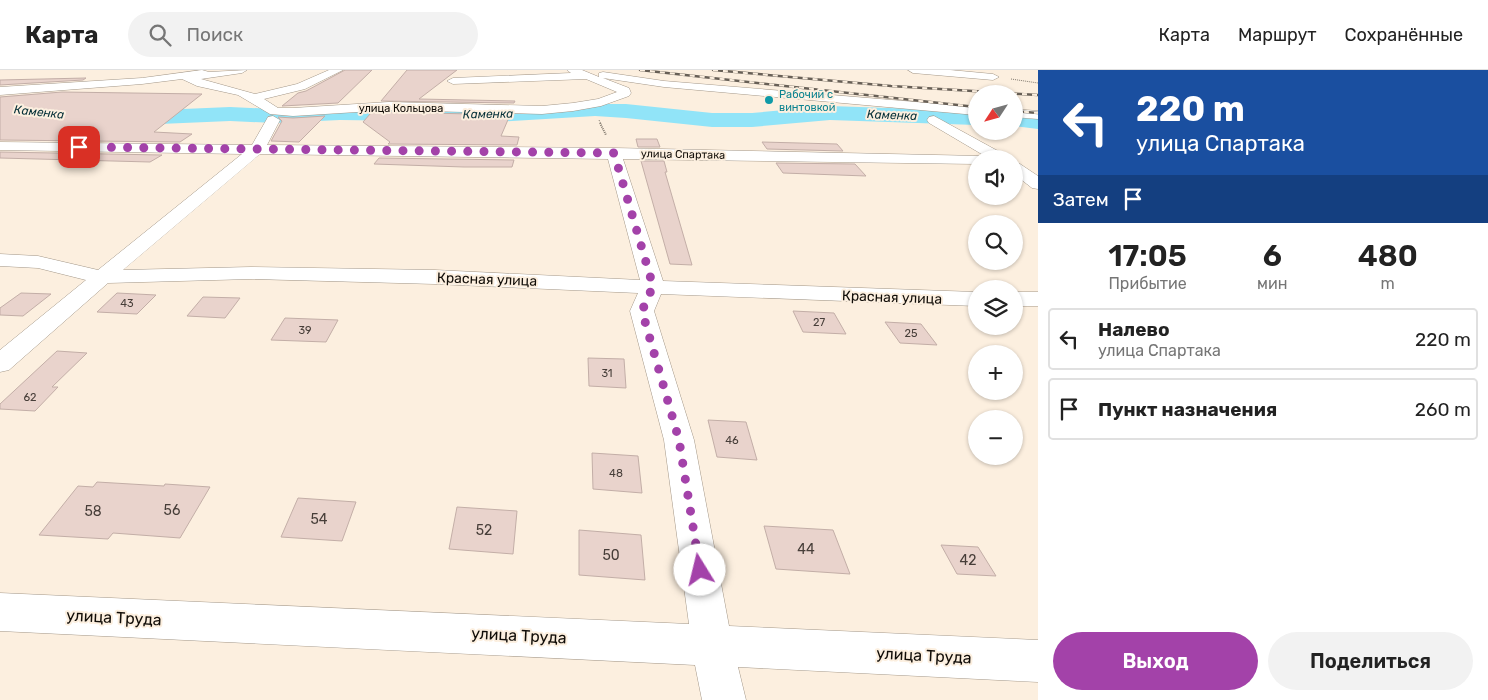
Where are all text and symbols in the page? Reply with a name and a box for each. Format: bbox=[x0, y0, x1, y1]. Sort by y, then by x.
search box bbox=[128, 12, 478, 57]
text: Карта bbox=[25, 21, 98, 49]
icon: search bbox=[146, 21, 174, 49]
text: Поиск bbox=[186, 23, 243, 46]
text: Карта bbox=[1159, 24, 1210, 46]
text: Маршрут bbox=[1238, 24, 1317, 46]
text: Сохранённые bbox=[1345, 24, 1463, 46]
north arrow bbox=[968, 85, 1022, 140]
map controls bbox=[968, 85, 1023, 465]
place label: Рабочий с винтовкой bbox=[779, 88, 835, 114]
text: 220 m bbox=[1136, 88, 1245, 130]
icon: left bbox=[1053, 90, 1118, 155]
marker: Рабочий с винтовкой bbox=[763, 94, 775, 106]
water label: Каменка bbox=[13, 102, 65, 122]
street label: улица Кольцова bbox=[359, 102, 443, 115]
water label: Каменка bbox=[463, 107, 513, 121]
water label: Каменка bbox=[867, 107, 917, 123]
pin bbox=[58, 126, 100, 168]
text: улица Спартака bbox=[1136, 130, 1305, 157]
icon: arrive bbox=[65, 133, 93, 161]
street label: улица Спартака bbox=[641, 147, 725, 162]
button: sound bbox=[968, 150, 1023, 205]
icon: arrive bbox=[1119, 185, 1147, 213]
text: Затем bbox=[1053, 188, 1109, 211]
button: search bbox=[968, 215, 1023, 270]
text: 17:05 bbox=[1108, 238, 1187, 274]
text: 6 bbox=[1263, 238, 1282, 274]
text: 480 bbox=[1358, 238, 1418, 274]
street label: Красная улица bbox=[437, 269, 537, 290]
text: Прибытие bbox=[1108, 274, 1187, 293]
text: мин bbox=[1257, 274, 1287, 293]
text: m bbox=[1381, 274, 1395, 293]
button: layers bbox=[968, 280, 1023, 335]
street label: Красная улица bbox=[842, 287, 942, 308]
house number: 43 bbox=[120, 297, 134, 310]
house number: 27 bbox=[813, 316, 825, 329]
text: Налево bbox=[1098, 318, 1170, 341]
house number: 39 bbox=[298, 324, 312, 337]
icon: left bbox=[1055, 325, 1083, 353]
house number: 25 bbox=[905, 327, 918, 340]
text: 220 m bbox=[1415, 328, 1471, 351]
text: улица Спартака bbox=[1098, 341, 1221, 360]
button: + bbox=[968, 345, 1023, 400]
house number: 31 bbox=[601, 367, 613, 380]
house number: 62 bbox=[23, 391, 37, 404]
icon: arrive bbox=[1055, 395, 1083, 423]
text: Пункт назначения bbox=[1098, 398, 1277, 421]
text: 260 m bbox=[1415, 398, 1471, 421]
button: − bbox=[968, 410, 1023, 465]
house number: 46 bbox=[725, 434, 739, 447]
house number: 48 bbox=[609, 467, 623, 480]
house number: 56 bbox=[164, 502, 180, 519]
house number: 58 bbox=[84, 503, 102, 520]
house number: 54 bbox=[310, 511, 328, 528]
house number: 52 bbox=[476, 522, 492, 539]
house number: 44 bbox=[797, 541, 815, 558]
position arrow bbox=[673, 543, 725, 595]
house number: 50 bbox=[602, 547, 620, 564]
house number: 42 bbox=[960, 552, 976, 569]
street label: улица Труда bbox=[66, 606, 162, 629]
street label: улица Труда bbox=[471, 624, 567, 647]
button: Выход bbox=[1053, 632, 1258, 690]
button: Поделиться bbox=[1268, 632, 1473, 690]
street label: улица Труда bbox=[876, 644, 972, 667]

